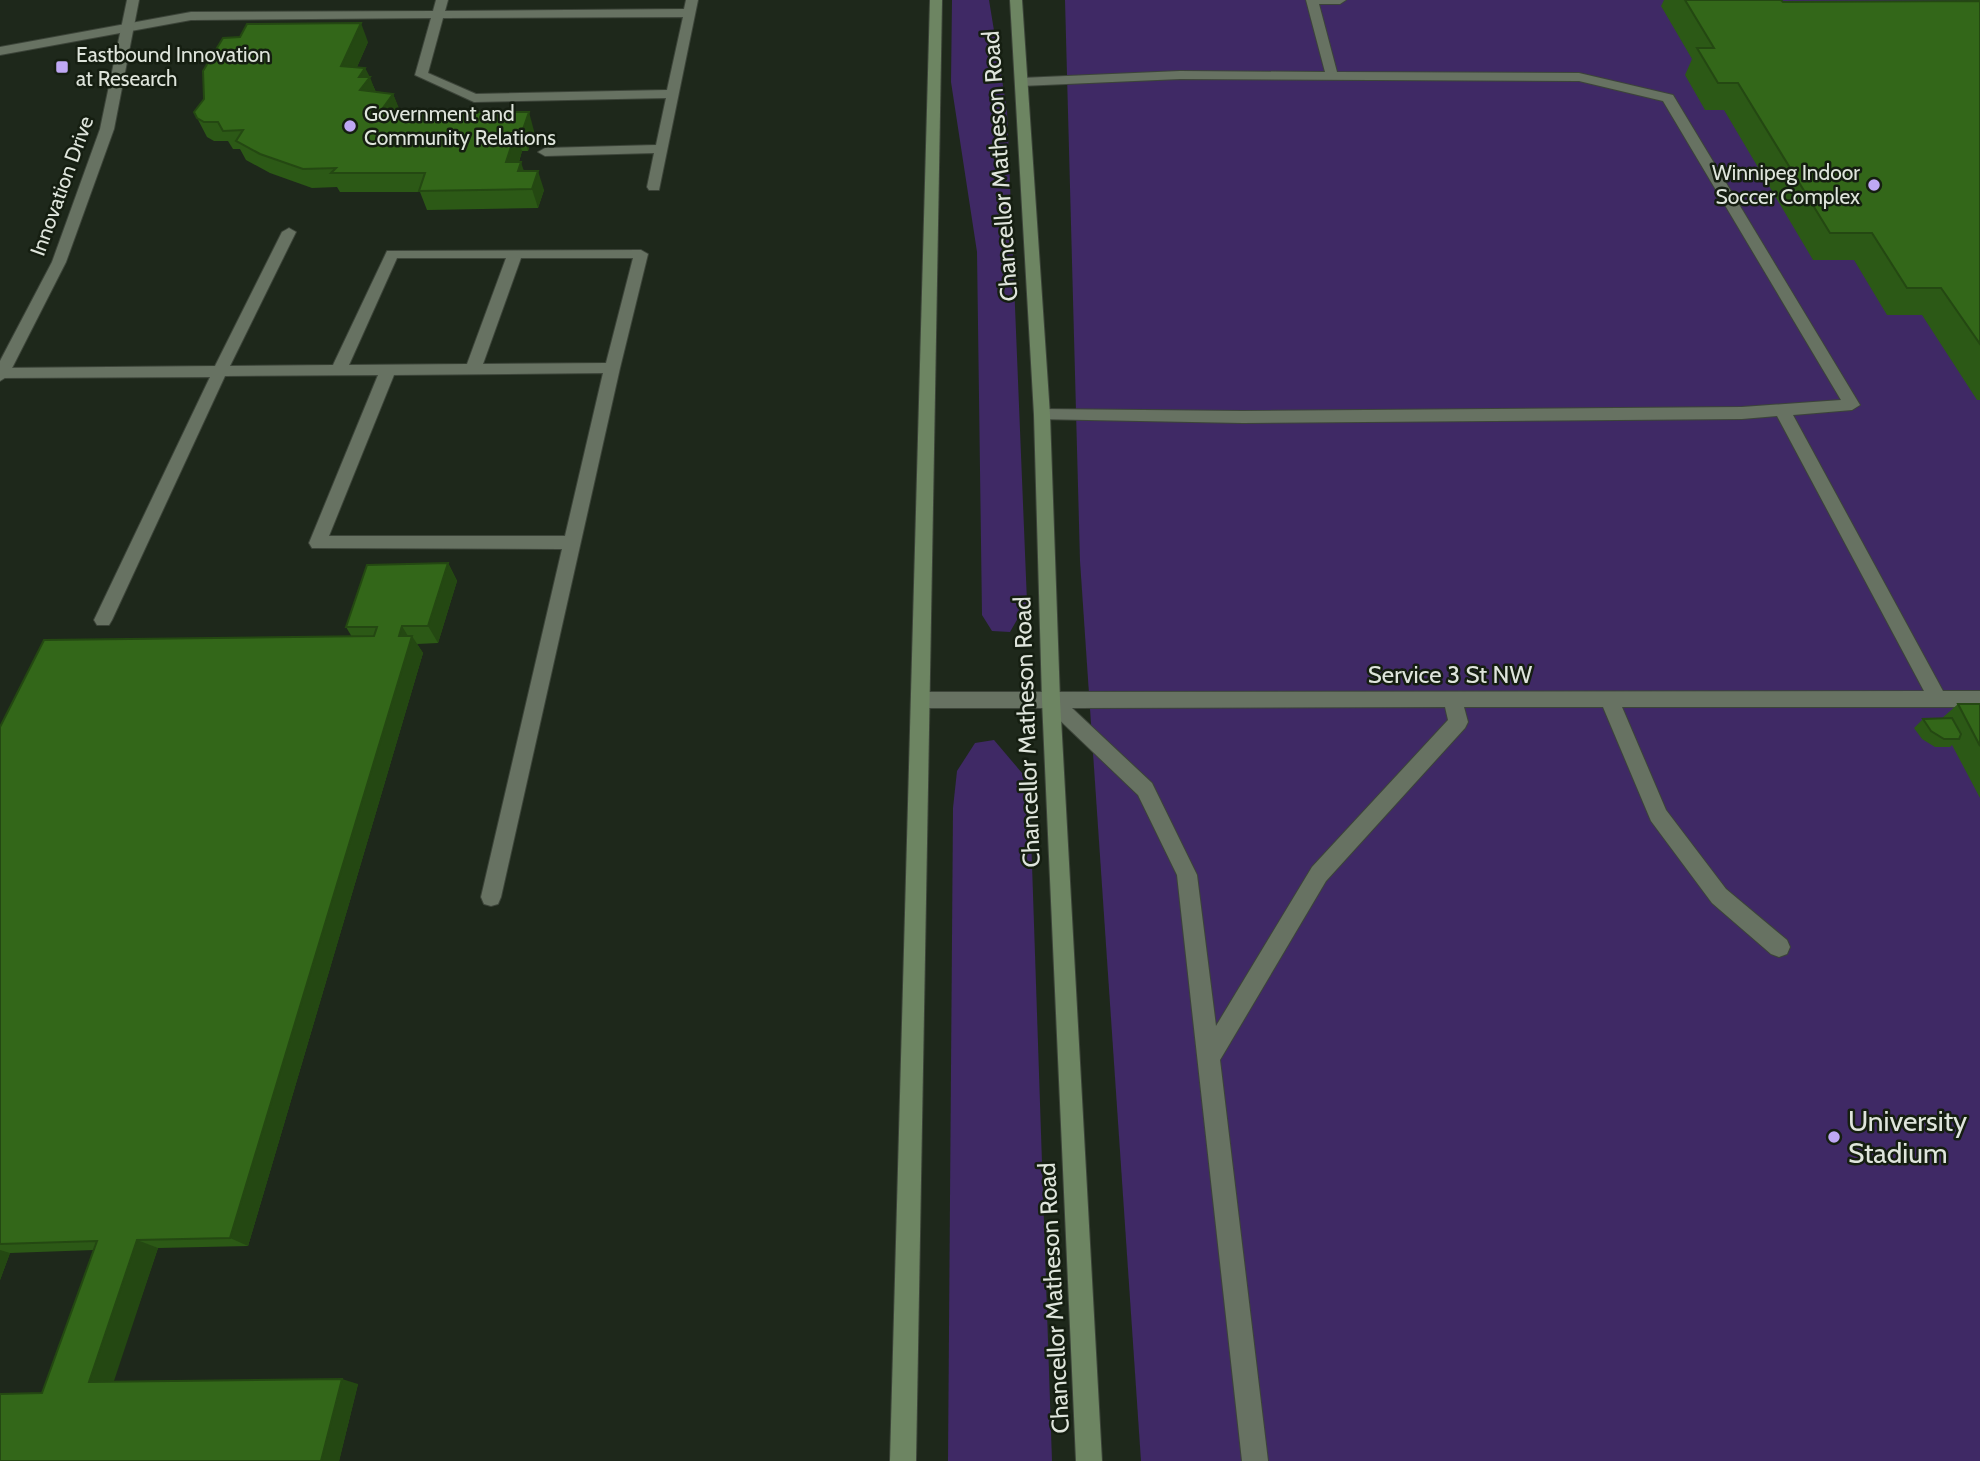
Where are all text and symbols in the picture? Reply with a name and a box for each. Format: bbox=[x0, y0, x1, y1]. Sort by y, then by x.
street label: Chancellor Matheson Road bbox=[976, 30, 1023, 302]
place label: Eastbound Innovation at Research bbox=[76, 42, 271, 91]
marker: Eastbound Innovation at Research bbox=[54, 59, 70, 75]
place label: Government and Community Relations bbox=[364, 101, 556, 150]
street label: Innovation Drive bbox=[25, 112, 98, 259]
marker: Government and Community Relations bbox=[342, 118, 358, 134]
place label: Winnipeg Indoor Soccer Complex bbox=[1712, 160, 1860, 209]
marker: Winnipeg Indoor Soccer Complex bbox=[1866, 177, 1882, 193]
street label: Chancellor Matheson Road bbox=[1007, 596, 1046, 868]
street label: Service 3 St NW bbox=[1368, 660, 1532, 689]
place label: University Stadium bbox=[1848, 1104, 1967, 1170]
marker: University Stadium bbox=[1826, 1129, 1842, 1145]
street label: Chancellor Matheson Road bbox=[1032, 1162, 1075, 1434]

